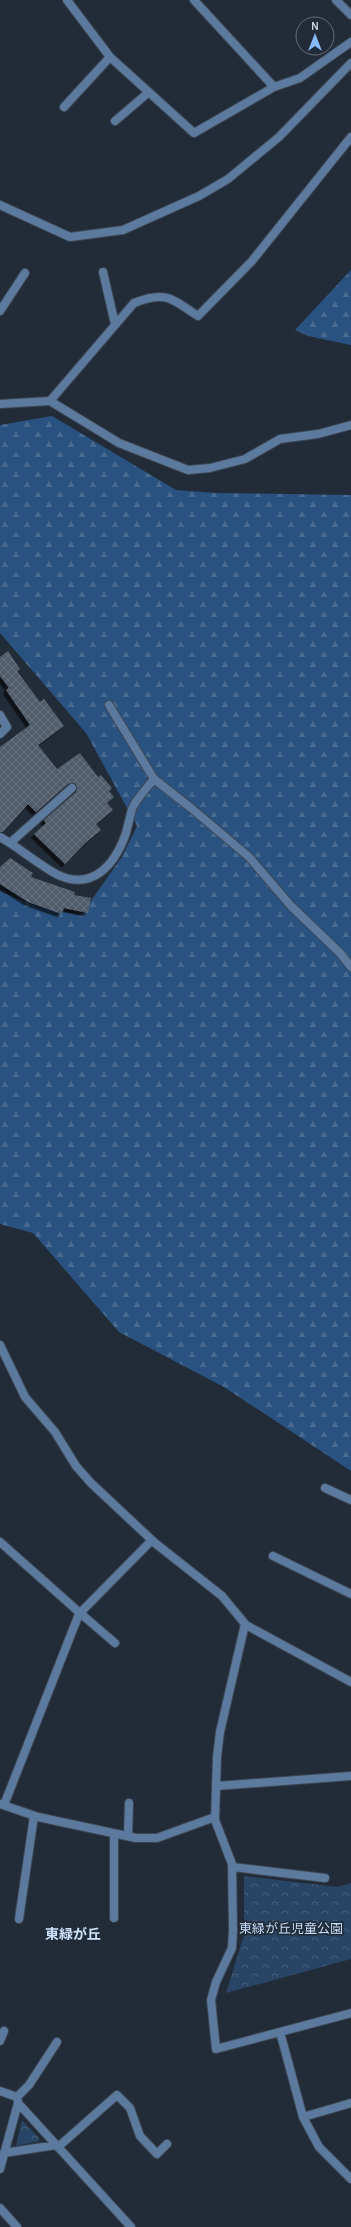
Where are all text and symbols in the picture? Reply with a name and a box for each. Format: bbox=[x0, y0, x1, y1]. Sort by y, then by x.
north arrow bbox=[295, 16, 335, 56]
text: N bbox=[311, 20, 319, 33]
park label: 東緑が丘児童公園 bbox=[239, 1921, 343, 1936]
district label: 東緑が丘 bbox=[45, 1926, 101, 1943]

